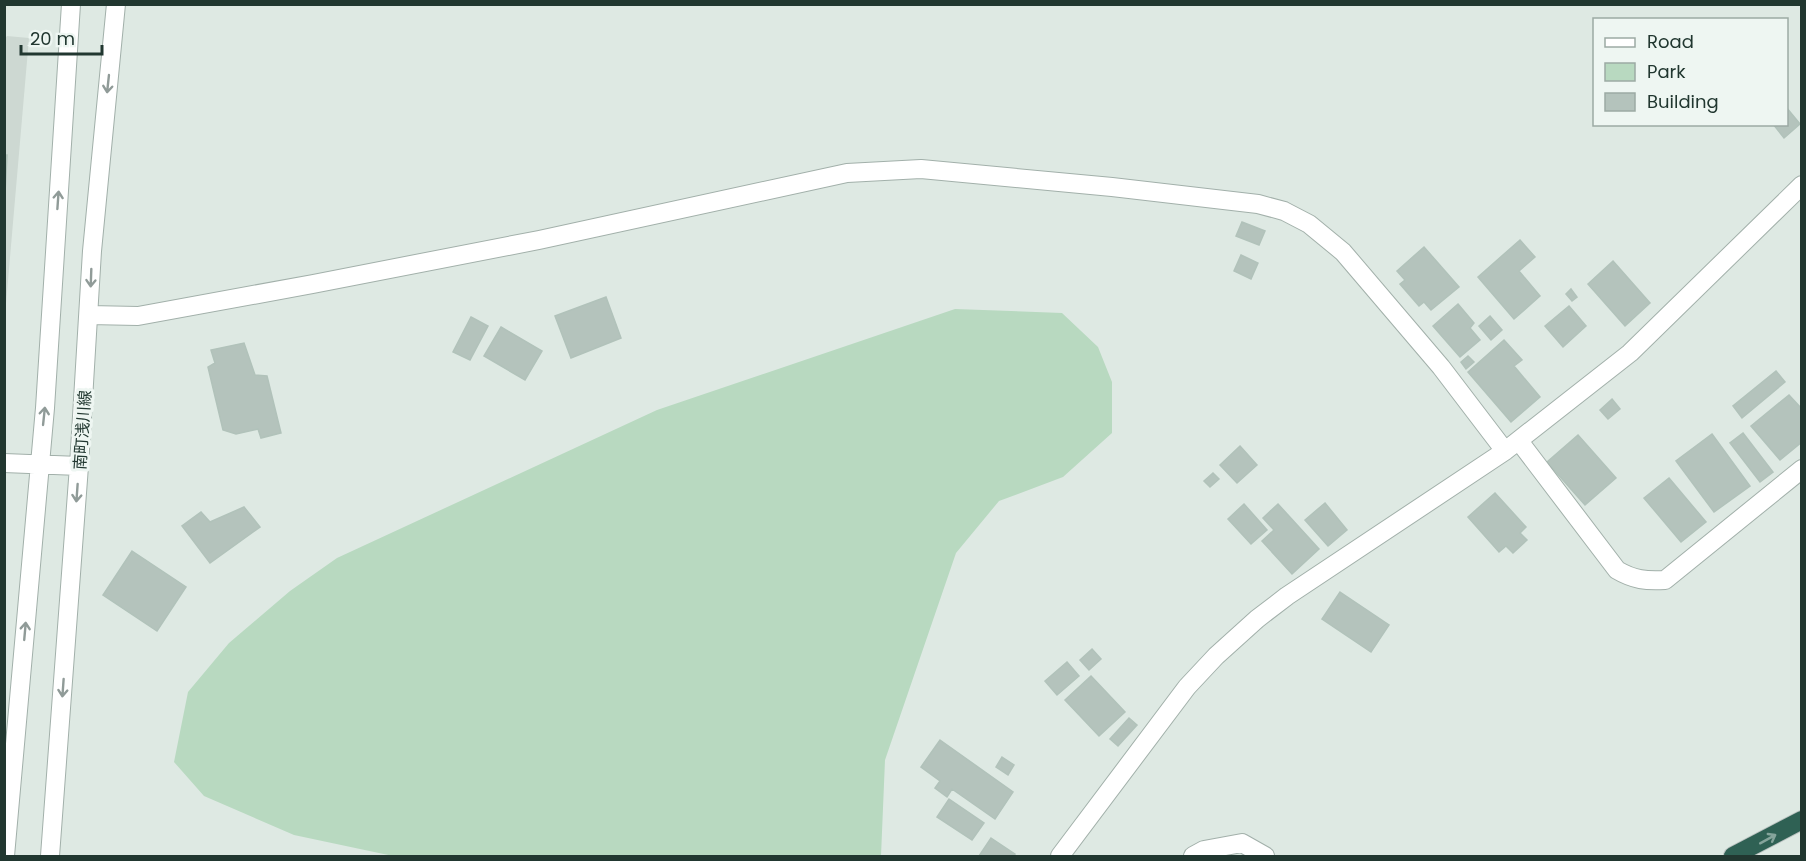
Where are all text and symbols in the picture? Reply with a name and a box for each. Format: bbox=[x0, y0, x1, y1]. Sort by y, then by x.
scale bar bbox=[21, 18, 102, 56]
legend bbox=[1593, 18, 1788, 126]
text: 20 m bbox=[30, 26, 75, 51]
text: Road bbox=[1647, 29, 1694, 54]
text: Park bbox=[1647, 59, 1686, 84]
one-way arrow bbox=[103, 73, 114, 93]
text: Building bbox=[1647, 89, 1719, 114]
one-way arrow bbox=[53, 191, 64, 211]
one-way arrow bbox=[85, 267, 96, 287]
street label: 南町浅川線 bbox=[68, 389, 97, 471]
one-way arrow bbox=[39, 406, 50, 426]
one-way arrow bbox=[71, 483, 82, 503]
one-way arrow bbox=[20, 621, 31, 641]
one-way arrow bbox=[57, 677, 68, 697]
one-way arrow bbox=[1758, 833, 1776, 844]

